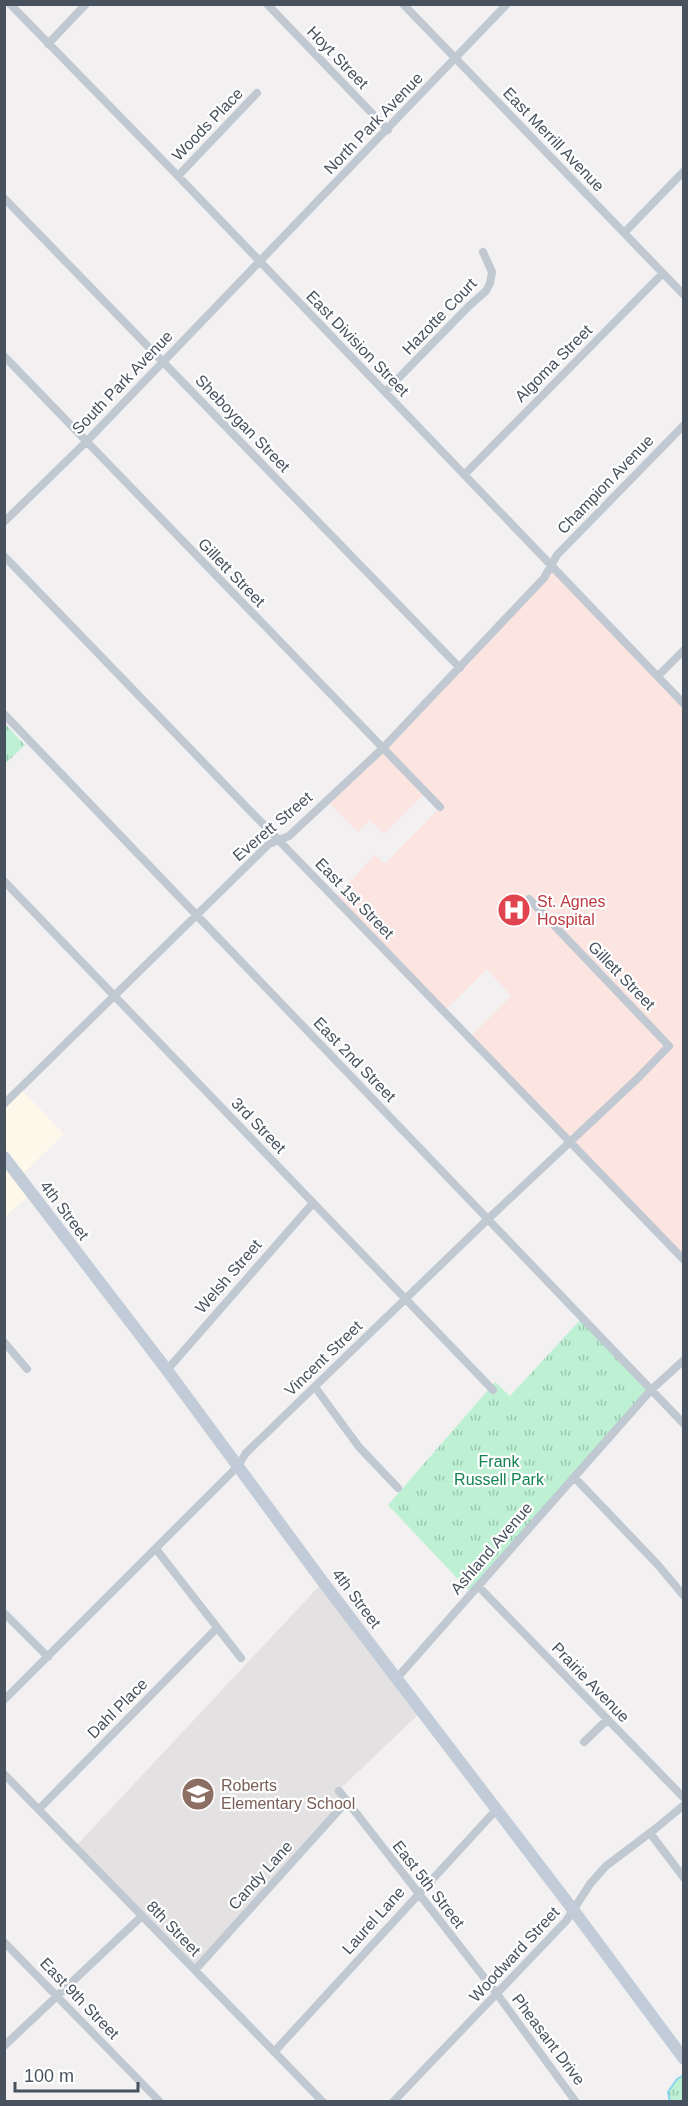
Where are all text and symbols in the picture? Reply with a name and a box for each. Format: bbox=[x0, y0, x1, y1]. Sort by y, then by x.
street label: Hoyt Street bbox=[304, 23, 372, 92]
street label: North Park Avenue bbox=[321, 69, 426, 177]
street label: East Merrill Avenue bbox=[500, 84, 608, 195]
street label: Woods Place bbox=[169, 85, 246, 164]
street label: Hazotte Court bbox=[399, 275, 480, 358]
street label: East Division Street bbox=[303, 287, 413, 400]
street label: Algoma Street bbox=[511, 321, 596, 405]
street label: South Park Avenue bbox=[69, 327, 176, 437]
street label: Sheboygan Street bbox=[192, 371, 294, 476]
street label: Champion Avenue bbox=[554, 431, 657, 537]
street label: Gillett Street bbox=[195, 535, 269, 610]
street label: Everett Street bbox=[229, 788, 316, 864]
street label: East 1st Street bbox=[312, 855, 398, 942]
hospital icon: St. Agnes Hospital bbox=[496, 892, 532, 928]
place label: St. Agnes Hospital bbox=[537, 893, 606, 928]
street label: Gillett Street bbox=[585, 938, 659, 1013]
street label: East 2nd Street bbox=[310, 1014, 399, 1105]
street label: 3rd Street bbox=[228, 1094, 290, 1157]
street label: 4th Street bbox=[37, 1177, 93, 1244]
street label: Welsh Street bbox=[192, 1236, 265, 1316]
street label: Vincent Street bbox=[281, 1317, 366, 1399]
park label: Frank Russell Park bbox=[454, 1453, 545, 1488]
street label: Ashland Avenue bbox=[447, 1499, 536, 1597]
street label: 4th Street bbox=[329, 1565, 385, 1632]
street label: Prairie Avenue bbox=[548, 1639, 633, 1726]
street label: Dahl Place bbox=[84, 1675, 151, 1742]
school or university icon: Roberts Elementary School bbox=[180, 1776, 216, 1812]
place label: Roberts Elementary School bbox=[221, 1777, 355, 1812]
street label: East 5th Street bbox=[389, 1837, 468, 1932]
street label: Candy Lane bbox=[225, 1838, 296, 1913]
street label: Laurel Lane bbox=[339, 1883, 408, 1957]
street label: 8th Street bbox=[143, 1897, 204, 1960]
street label: Woodward Street bbox=[466, 1903, 563, 2005]
street label: East 9th Street bbox=[37, 1954, 123, 2043]
street label: Pheasant Drive bbox=[509, 1991, 588, 2088]
scale bar bbox=[15, 2055, 138, 2093]
text: 100 m bbox=[24, 2066, 74, 2086]

